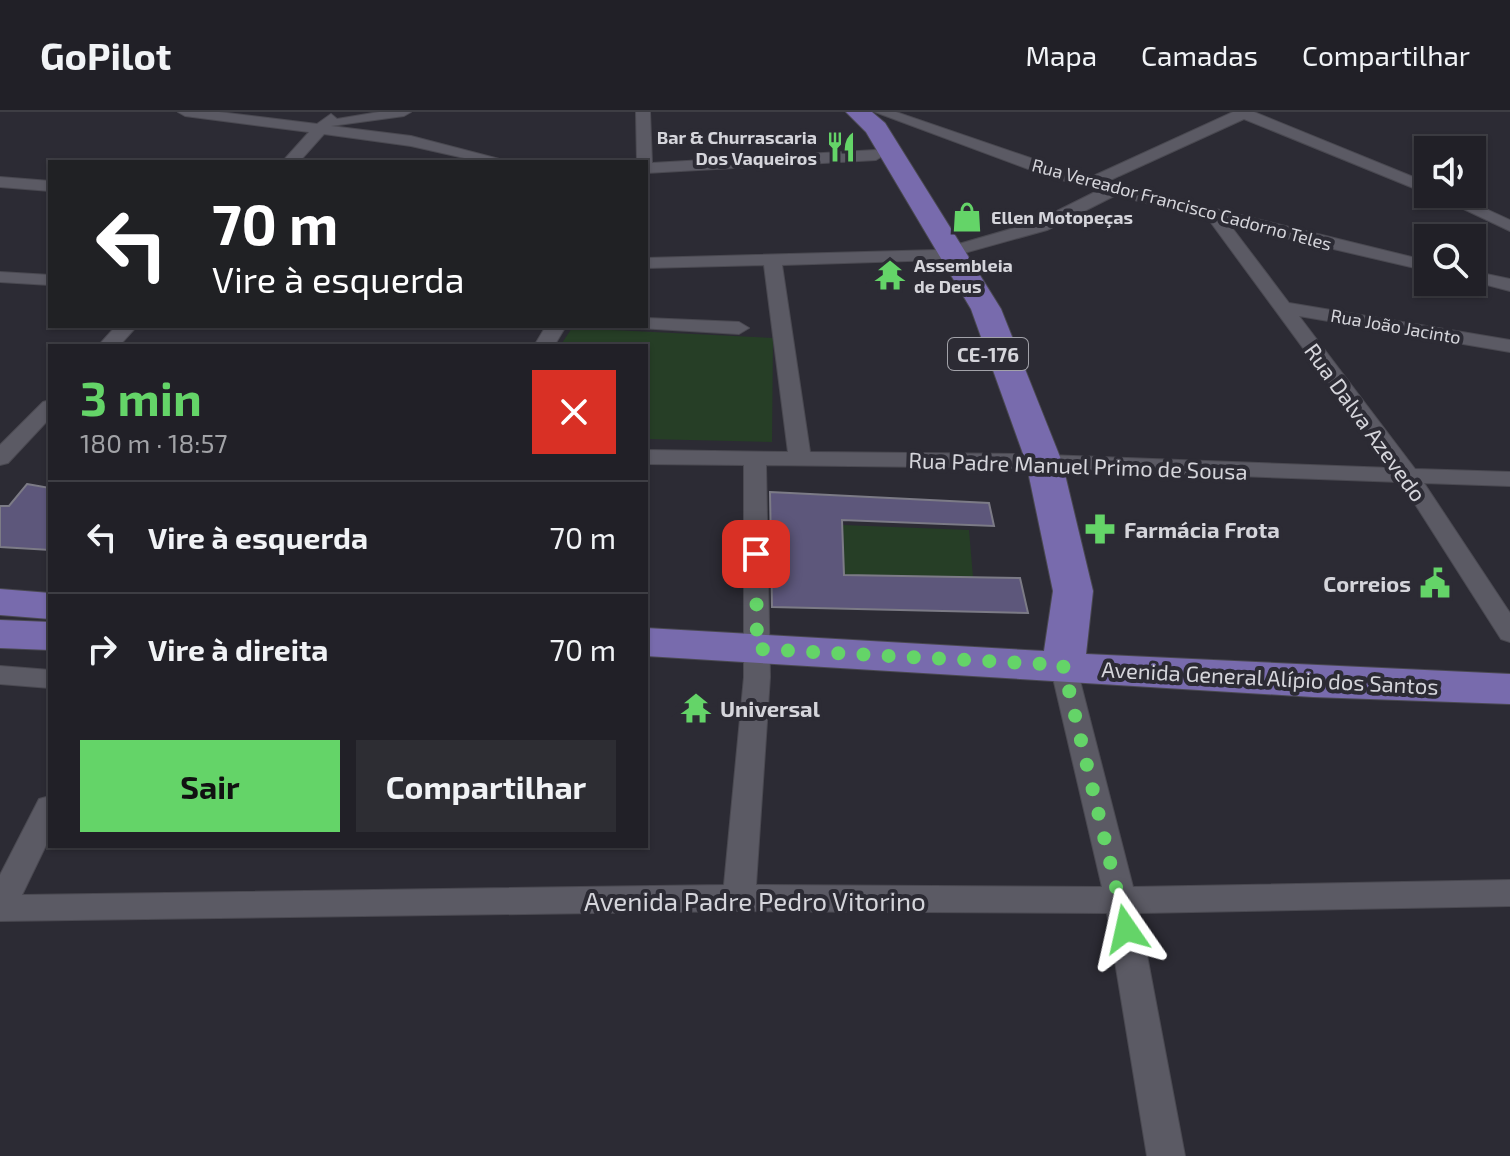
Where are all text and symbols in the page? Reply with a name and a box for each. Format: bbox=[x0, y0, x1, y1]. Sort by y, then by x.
text: GoPilot bbox=[40, 32, 171, 78]
text: Mapa bbox=[1026, 38, 1097, 72]
text: Camadas bbox=[1141, 38, 1258, 72]
text: Compartilhar bbox=[1302, 38, 1470, 72]
place label: Bar & Churrascaria Dos Vaqueiros bbox=[657, 126, 817, 169]
restaurant icon: Bar & Churrascaria Dos Vaqueiros bbox=[824, 130, 858, 164]
map controls bbox=[1414, 136, 1486, 296]
button: sound bbox=[1414, 136, 1486, 208]
street label: Rua Vereador Francisco Cadorno Teles bbox=[1030, 153, 1334, 255]
text: 70 m bbox=[212, 189, 338, 256]
icon: left bbox=[80, 192, 184, 296]
shop icon: Ellen Motopeças bbox=[950, 200, 984, 234]
place label: Ellen Motopeças bbox=[991, 206, 1133, 229]
button: search bbox=[1414, 224, 1486, 296]
place label: Assembleia de Deus bbox=[914, 254, 1013, 297]
text: Vire à esquerda bbox=[212, 257, 464, 300]
temple icon: Assembleia de Deus bbox=[873, 258, 907, 292]
street label: Rua João Jacinto bbox=[1329, 304, 1463, 348]
road number: CE-176 bbox=[948, 338, 1028, 370]
street label: Rua Dalva Azevedo bbox=[1300, 338, 1432, 506]
text: 3 min bbox=[80, 368, 202, 426]
button: close bbox=[532, 370, 616, 454]
text: 180 m · 18:57 bbox=[80, 427, 228, 458]
street label: Rua Padre Manuel Primo de Sousa bbox=[908, 446, 1248, 484]
pharmacy icon: Farmácia Frota bbox=[1083, 512, 1117, 546]
icon: left bbox=[80, 515, 124, 559]
place label: Farmácia Frota bbox=[1124, 516, 1280, 542]
text: Vire à esquerda bbox=[148, 519, 368, 555]
text: 70 m bbox=[550, 519, 616, 555]
pin bbox=[722, 520, 790, 588]
icon: arrive bbox=[734, 532, 778, 576]
public building icon: Correios bbox=[1418, 566, 1452, 600]
place label: Correios bbox=[1323, 570, 1411, 596]
icon: right bbox=[80, 627, 124, 671]
text: Vire à direita bbox=[148, 631, 328, 667]
text: 70 m bbox=[550, 631, 616, 667]
street label: Avenida General Alípio dos Santos bbox=[1101, 655, 1439, 699]
temple icon: Universal bbox=[679, 691, 713, 725]
place label: Universal bbox=[720, 695, 821, 721]
button: Sair bbox=[80, 740, 340, 832]
button: Compartilhar bbox=[356, 740, 616, 832]
street label: Avenida Padre Pedro Vitorino bbox=[584, 885, 926, 916]
position arrow bbox=[1084, 887, 1168, 971]

